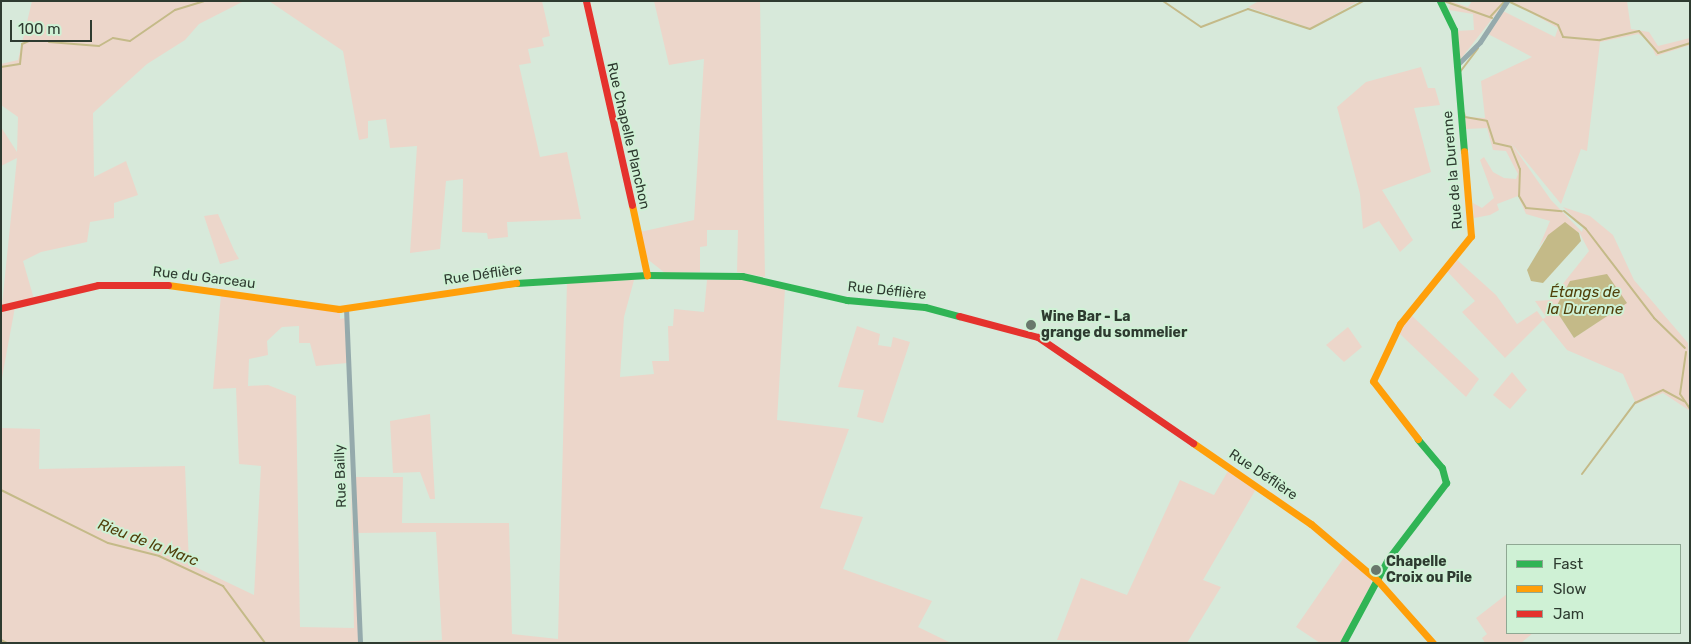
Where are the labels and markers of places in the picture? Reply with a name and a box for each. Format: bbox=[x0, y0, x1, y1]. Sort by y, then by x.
place label: Wine Bar - La grange du sommelier bbox=[1041, 309, 1187, 342]
marker: Wine Bar - La grange du sommelier bbox=[1025, 319, 1037, 331]
place label: Chapelle Croix ou Pile bbox=[1386, 554, 1472, 586]
marker: Chapelle Croix ou Pile bbox=[1370, 564, 1382, 576]

